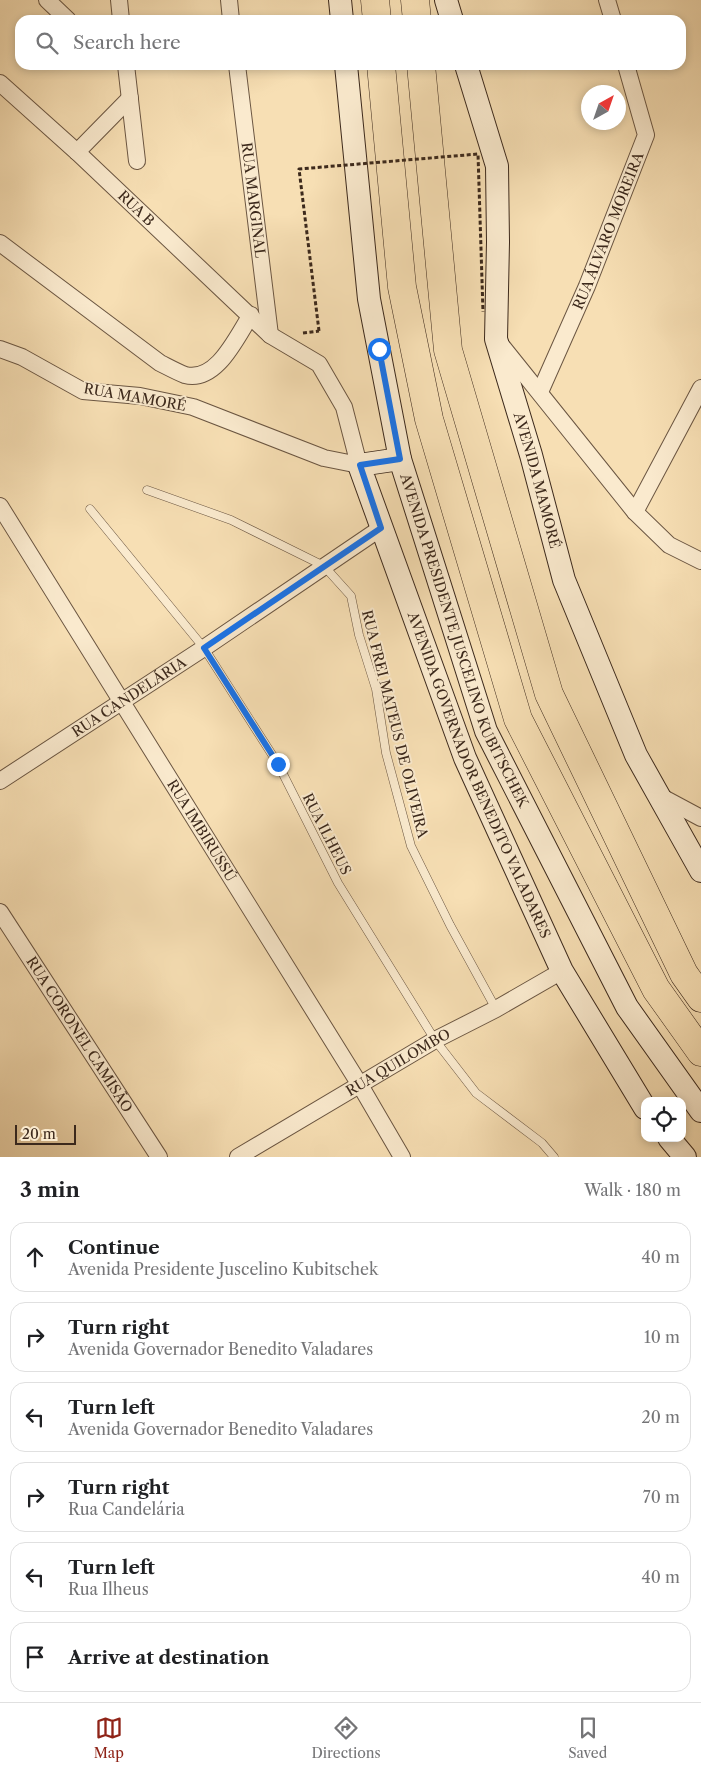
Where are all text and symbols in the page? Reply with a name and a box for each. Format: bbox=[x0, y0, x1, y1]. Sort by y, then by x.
search box bbox=[15, 15, 686, 70]
icon: search bbox=[33, 29, 61, 57]
text: Search here bbox=[73, 31, 181, 54]
north arrow bbox=[581, 85, 626, 130]
street label: RUA MARGINAL bbox=[238, 141, 269, 259]
street label: RUA ÁLVARO MOREIRA bbox=[569, 149, 648, 312]
street label: RUA B bbox=[114, 187, 158, 230]
route start bbox=[368, 338, 391, 361]
street label: RUA MAMORÉ bbox=[82, 379, 188, 415]
street label: AVENIDA MAMORÉ bbox=[509, 409, 564, 550]
street label: AVENIDA PRESIDENTE JUSCELINO KUBITSCHEK bbox=[396, 470, 533, 812]
street label: RUA FREI MATEUS DE OLIVEIRA bbox=[358, 608, 432, 841]
street label: AVENIDA GOVERNADOR BENEDITO VALADARES bbox=[403, 608, 555, 941]
street label: RUA CANDELÁRIA bbox=[68, 653, 190, 741]
route end bbox=[267, 753, 290, 776]
street label: RUA IMBIRUSSÚ bbox=[163, 776, 241, 885]
street label: RUA ILHEUS bbox=[299, 790, 355, 878]
street label: RUA CORONEL CAMISÃO bbox=[22, 953, 137, 1116]
street label: RUA QUILOMBO bbox=[343, 1025, 453, 1100]
map controls bbox=[641, 1097, 686, 1142]
button: locate bbox=[641, 1097, 686, 1142]
scale bar bbox=[15, 1122, 76, 1145]
text: 20 m bbox=[22, 1125, 56, 1143]
text: 3 min bbox=[20, 1177, 80, 1202]
text: Walk · 180 m bbox=[584, 1180, 681, 1200]
text: Continue bbox=[68, 1236, 160, 1259]
icon: ahead bbox=[21, 1243, 49, 1271]
text: 40 m bbox=[641, 1247, 680, 1267]
text: Avenida Presidente Juscelino Kubitschek bbox=[68, 1259, 378, 1279]
text: Turn right bbox=[68, 1316, 169, 1339]
icon: right bbox=[21, 1323, 49, 1351]
text: 10 m bbox=[644, 1327, 680, 1347]
text: Avenida Governador Benedito Valadares bbox=[68, 1339, 373, 1359]
text: Turn left bbox=[68, 1396, 155, 1419]
icon: left bbox=[21, 1403, 49, 1431]
text: 20 m bbox=[641, 1407, 680, 1427]
text: Avenida Governador Benedito Valadares bbox=[68, 1419, 373, 1439]
text: Turn right bbox=[68, 1476, 169, 1499]
icon: right bbox=[21, 1483, 49, 1511]
text: 70 m bbox=[643, 1487, 680, 1507]
text: Rua Candelária bbox=[68, 1499, 185, 1519]
text: Turn left bbox=[68, 1556, 155, 1579]
icon: left bbox=[21, 1563, 49, 1591]
text: 40 m bbox=[641, 1567, 680, 1587]
text: Rua Ilheus bbox=[68, 1579, 149, 1599]
icon: arrive bbox=[21, 1643, 49, 1671]
text: Arrive at destination bbox=[68, 1646, 269, 1669]
tab: Map bbox=[94, 1714, 124, 1762]
tab: Directions bbox=[311, 1714, 381, 1762]
tab: Saved bbox=[568, 1714, 607, 1762]

